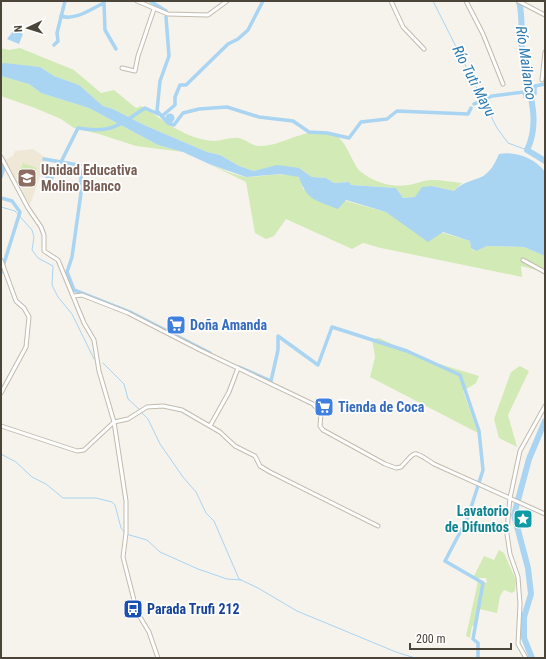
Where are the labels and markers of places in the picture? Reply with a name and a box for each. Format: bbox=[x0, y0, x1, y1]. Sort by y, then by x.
place label: Unidad Educativa Molino Blanco bbox=[41, 162, 138, 194]
school or university icon: Unidad Educativa Molino Blanco bbox=[16, 167, 38, 189]
supermarket icon: Doña Amanda bbox=[165, 314, 187, 336]
place label: Doña Amanda bbox=[190, 317, 267, 333]
supermarket icon: Tienda de Coca bbox=[313, 396, 335, 418]
place label: Tienda de Coca bbox=[338, 399, 425, 415]
place label: Lavatorio de Difuntos bbox=[445, 503, 509, 535]
place icon: Lavatorio de Difuntos bbox=[512, 508, 534, 530]
bus stop icon: Parada Trufi 212 bbox=[122, 598, 144, 620]
place label: Parada Trufi 212 bbox=[147, 601, 240, 617]

